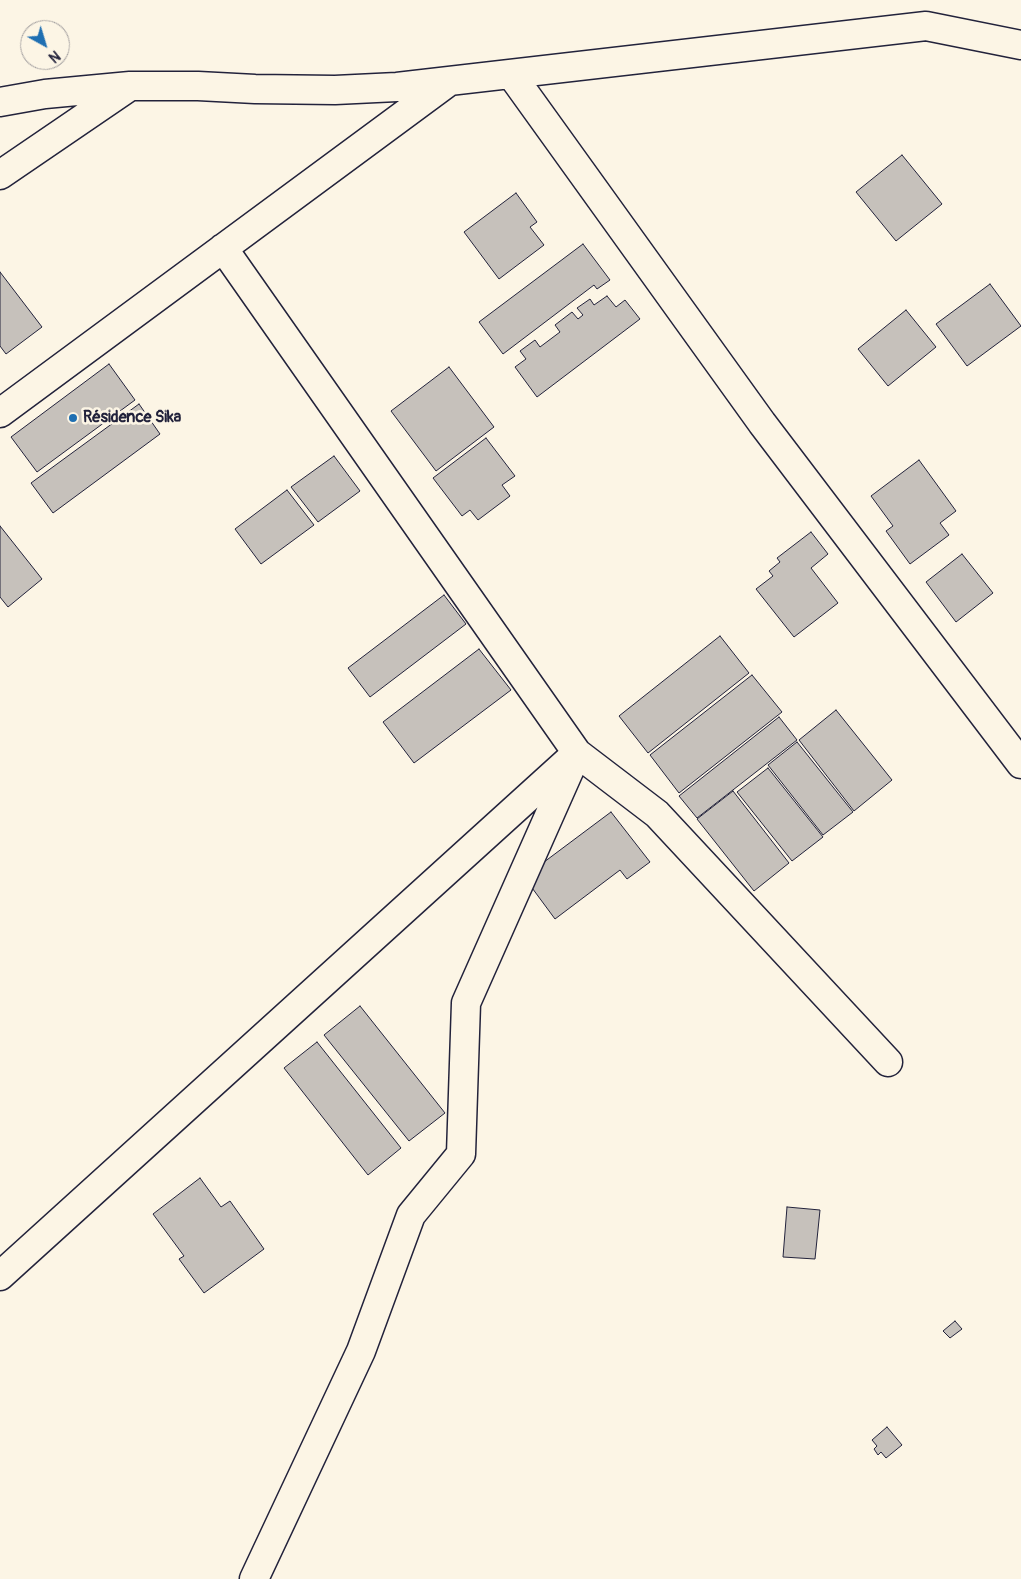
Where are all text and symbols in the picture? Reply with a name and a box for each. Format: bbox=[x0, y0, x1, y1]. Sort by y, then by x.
north arrow bbox=[20, 20, 70, 70]
text: N bbox=[45, 47, 63, 66]
place label: Résidence Sika bbox=[83, 408, 181, 428]
marker: Résidence Sika bbox=[67, 412, 79, 424]

